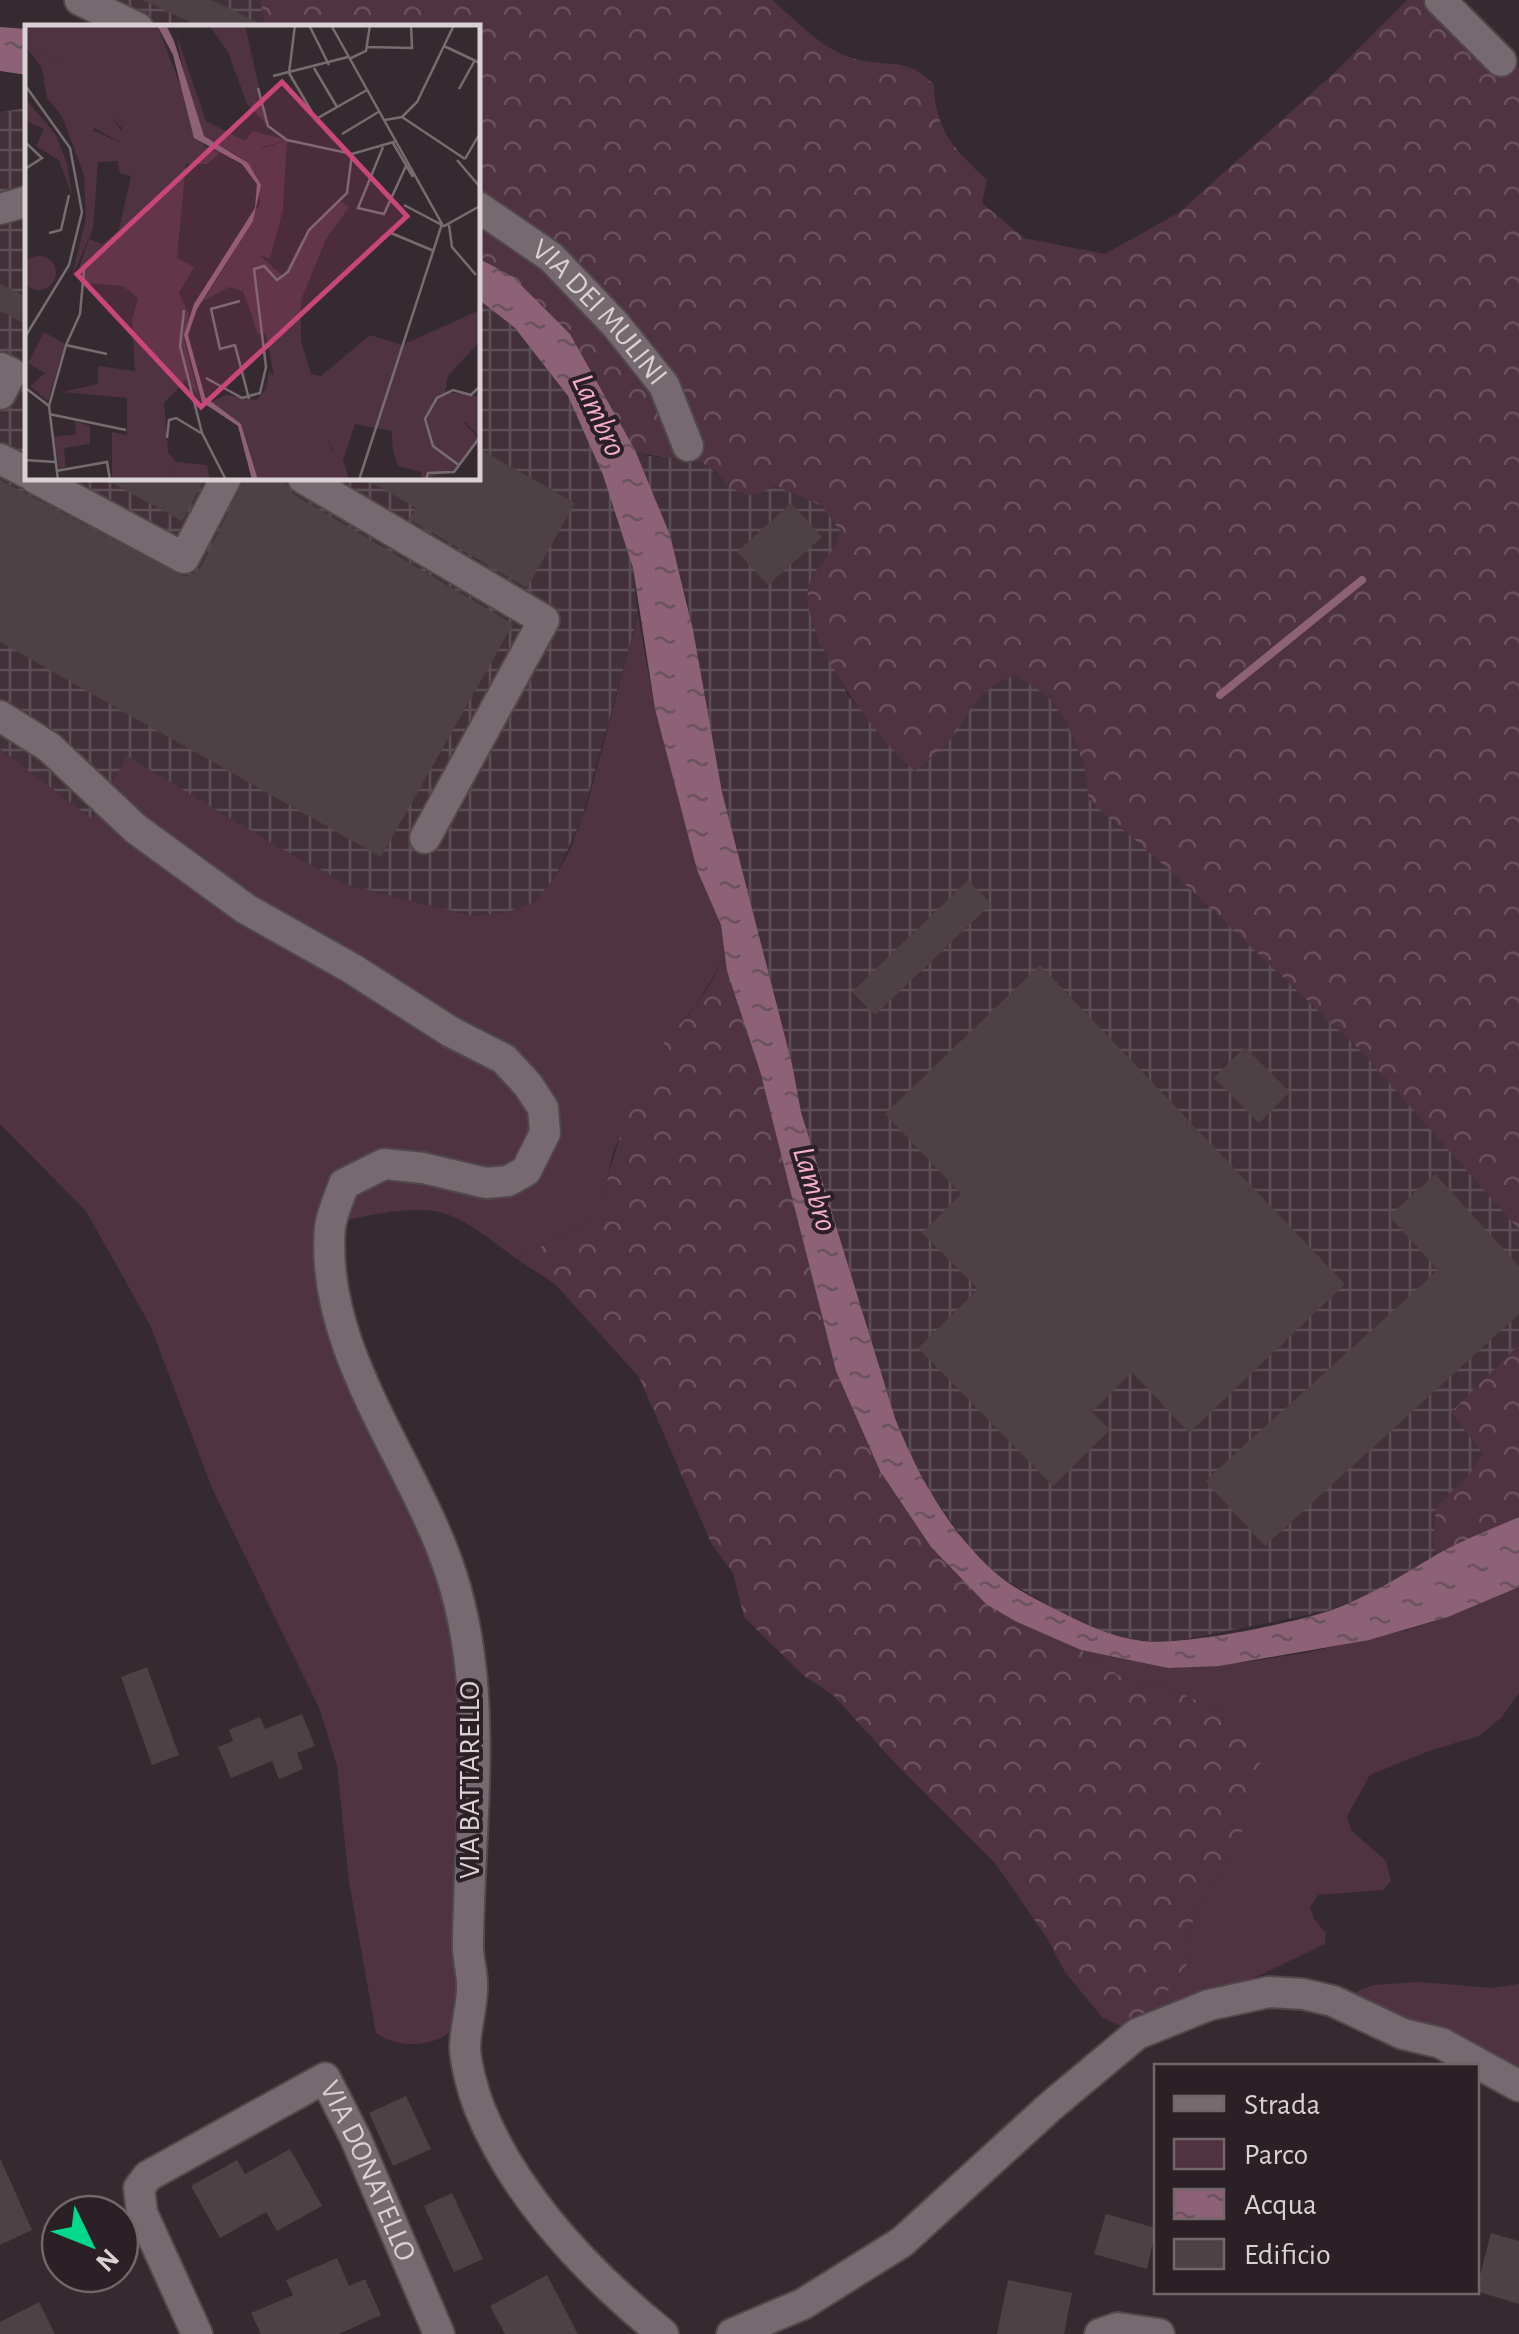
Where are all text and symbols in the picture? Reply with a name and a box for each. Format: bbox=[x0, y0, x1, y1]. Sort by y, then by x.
inset map bbox=[25, 25, 480, 480]
street label: VIA DEI MULINI bbox=[527, 234, 673, 391]
water label: Lambro bbox=[566, 369, 632, 461]
water label: Lambro bbox=[787, 1143, 843, 1235]
street label: VIA BATTARELLO bbox=[455, 1681, 485, 1879]
legend bbox=[1154, 2064, 1479, 2294]
street label: VIA DONATELLO bbox=[314, 2076, 421, 2266]
text: Strada bbox=[1244, 2090, 1320, 2120]
text: Parco bbox=[1244, 2140, 1308, 2170]
text: Acqua bbox=[1244, 2190, 1317, 2220]
north arrow bbox=[40, 2194, 140, 2294]
text: Edificio bbox=[1244, 2240, 1331, 2270]
text: N bbox=[90, 2243, 124, 2276]

